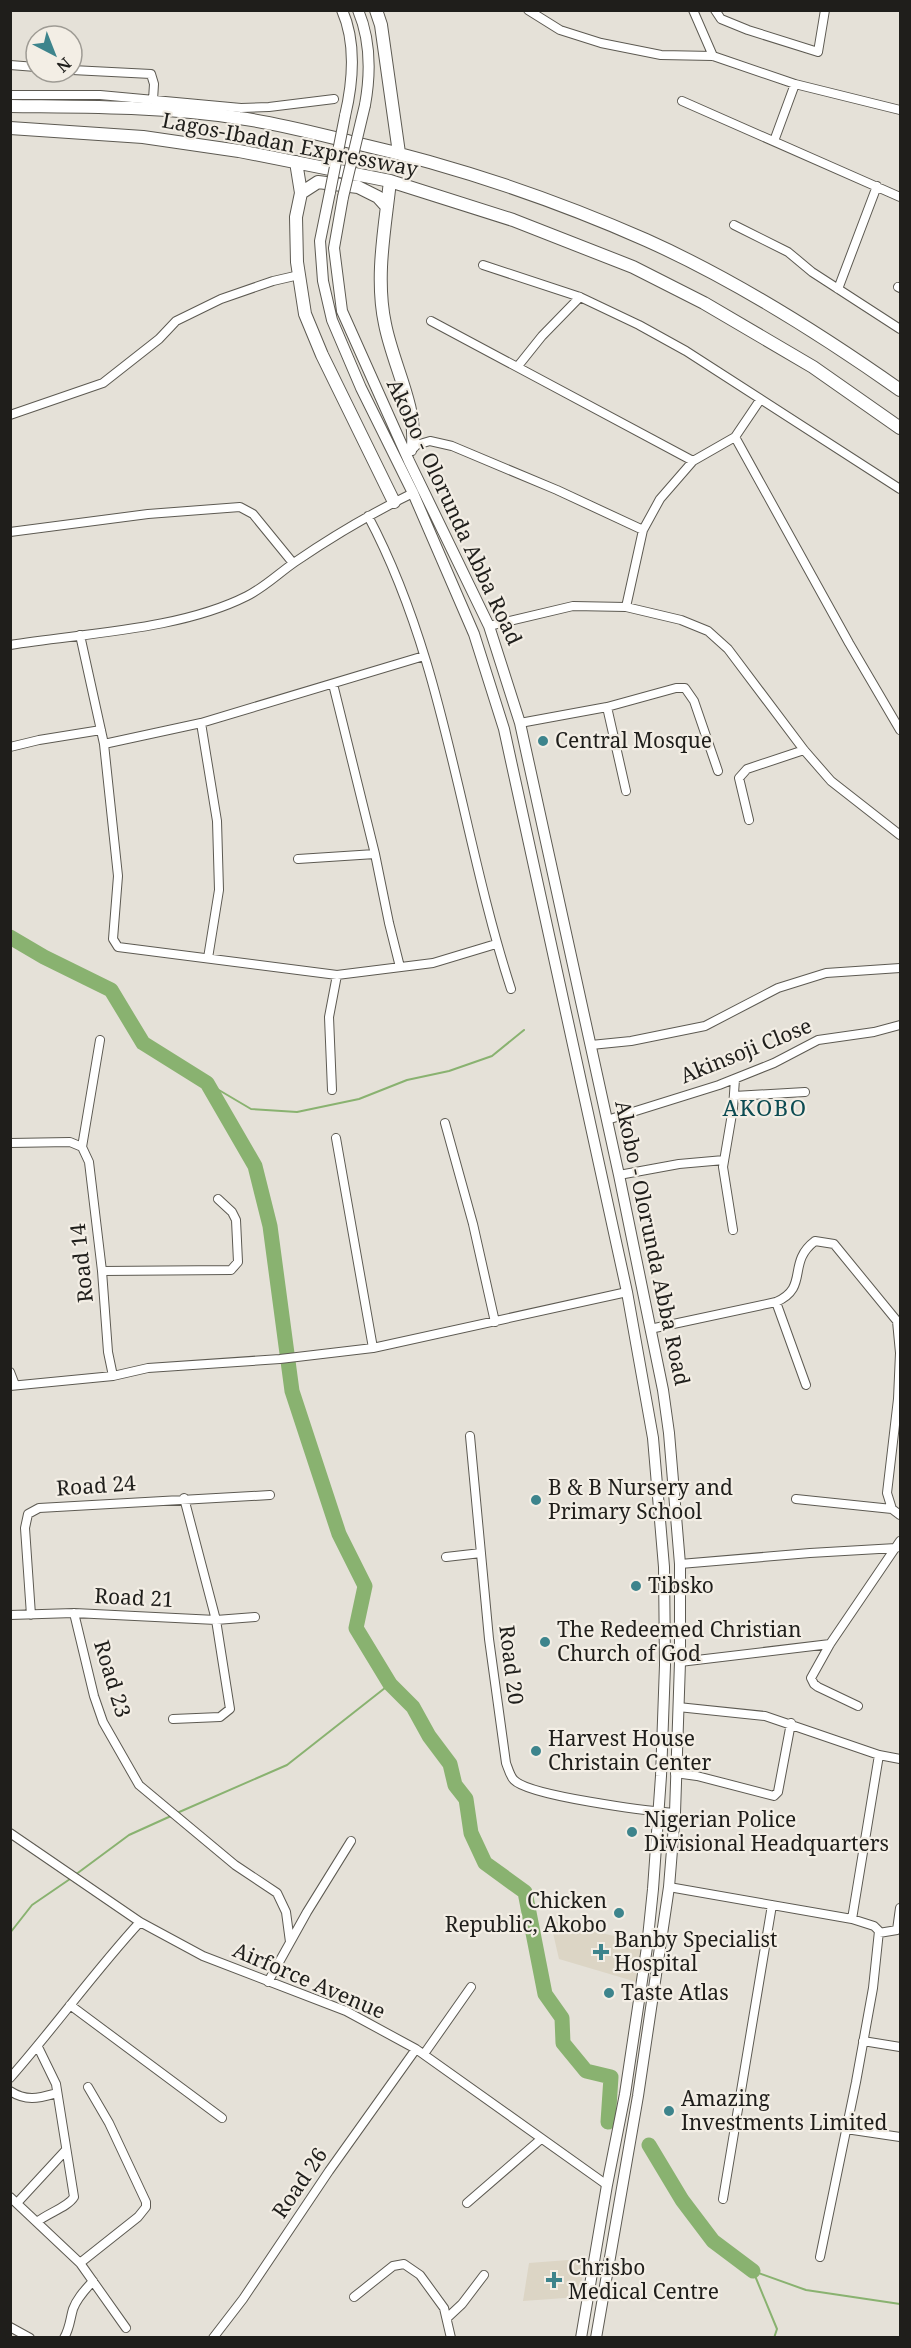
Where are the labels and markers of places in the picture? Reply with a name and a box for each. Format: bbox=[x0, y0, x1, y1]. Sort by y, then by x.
place label: Central Mosque bbox=[555, 726, 712, 754]
marker: Central Mosque bbox=[536, 734, 550, 748]
place label: B & B Nursery and Primary School bbox=[548, 1473, 733, 1525]
marker: B & B Nursery and Primary School bbox=[529, 1493, 543, 1507]
place label: Tibsko bbox=[648, 1571, 714, 1599]
marker: Tibsko bbox=[629, 1579, 643, 1593]
place label: The Redeemed Christian Church of God bbox=[557, 1615, 802, 1667]
marker: The Redeemed Christian Church of God bbox=[538, 1635, 552, 1649]
place label: Harvest House Christain Center bbox=[548, 1724, 712, 1776]
marker: Harvest House Christain Center bbox=[529, 1744, 543, 1758]
place label: Nigerian Police Divisional Headquarters bbox=[644, 1805, 889, 1857]
marker: Nigerian Police Divisional Headquarters bbox=[625, 1825, 639, 1839]
place label: Chicken Republic, Akobo bbox=[445, 1886, 607, 1938]
marker: Chicken Republic, Akobo bbox=[612, 1906, 626, 1920]
place label: Banby Specialist Hospital bbox=[614, 1925, 777, 1977]
marker: Banby Specialist Hospital bbox=[592, 1943, 610, 1961]
place label: Taste Atlas bbox=[621, 1978, 729, 2006]
marker: Taste Atlas bbox=[602, 1986, 616, 2000]
place label: Amazing Investments Limited bbox=[681, 2084, 887, 2136]
marker: Amazing Investments Limited bbox=[662, 2104, 676, 2118]
place label: Chrisbo Medical Centre bbox=[568, 2253, 719, 2305]
marker: Chrisbo Medical Centre bbox=[545, 2271, 563, 2289]

